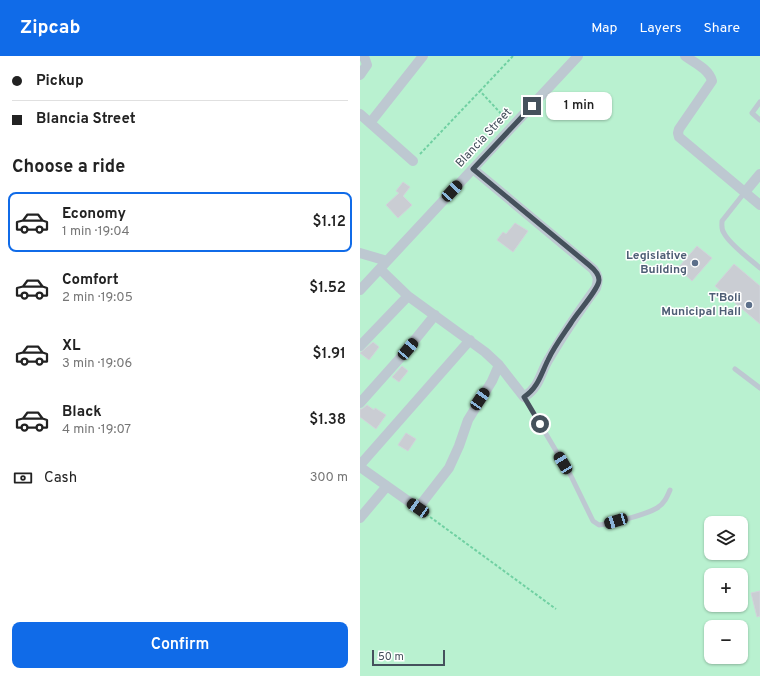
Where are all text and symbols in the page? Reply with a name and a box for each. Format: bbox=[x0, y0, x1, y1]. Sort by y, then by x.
text: Zipcab bbox=[20, 16, 80, 40]
text: Map bbox=[591, 20, 617, 37]
text: Layers bbox=[639, 20, 681, 37]
text: Share bbox=[703, 20, 740, 37]
text: Pickup bbox=[36, 72, 84, 91]
callout: 1 min bbox=[546, 92, 612, 120]
route end bbox=[523, 97, 541, 115]
text: 1 min bbox=[564, 98, 594, 114]
street label: Blancia Street bbox=[452, 105, 516, 171]
text: Blancia Street bbox=[36, 110, 136, 129]
text: Choose a ride bbox=[12, 156, 125, 179]
car bbox=[439, 178, 465, 204]
icon: car bbox=[14, 204, 50, 240]
text: Economy bbox=[62, 205, 126, 224]
text: $1.12 bbox=[313, 213, 346, 232]
text: 1 min · 19:04 bbox=[62, 224, 130, 240]
place label: Legislative Building bbox=[626, 248, 687, 278]
marker: Legislative Building bbox=[690, 258, 700, 268]
icon: car bbox=[14, 270, 50, 306]
text: Comfort bbox=[62, 271, 119, 290]
text: $1.52 bbox=[309, 279, 346, 298]
text: 2 min · 19:05 bbox=[62, 290, 133, 306]
place label: T'Boli Municipal Hall bbox=[661, 290, 741, 320]
marker: T'Boli Municipal Hall bbox=[744, 300, 754, 310]
icon: car bbox=[14, 336, 50, 372]
car bbox=[396, 336, 420, 362]
text: XL bbox=[62, 337, 80, 356]
text: $1.91 bbox=[313, 345, 346, 364]
text: 3 min · 19:06 bbox=[62, 356, 132, 372]
car bbox=[468, 386, 492, 412]
icon: car bbox=[14, 402, 50, 438]
text: Black bbox=[62, 403, 102, 422]
text: $1.38 bbox=[309, 411, 346, 430]
route start bbox=[531, 415, 549, 433]
text: 4 min · 19:07 bbox=[62, 422, 131, 438]
car bbox=[552, 450, 574, 476]
icon: cash bbox=[12, 467, 34, 489]
text: Cash bbox=[44, 469, 77, 488]
text: 300 m bbox=[310, 470, 348, 486]
car bbox=[405, 496, 431, 520]
car bbox=[603, 512, 629, 530]
map controls bbox=[704, 516, 748, 664]
button: layers bbox=[704, 516, 748, 560]
button: + bbox=[704, 568, 748, 612]
button: − bbox=[704, 620, 748, 664]
button: Confirm bbox=[12, 622, 348, 668]
scale bar bbox=[372, 648, 445, 667]
text: 50 m bbox=[378, 650, 404, 664]

